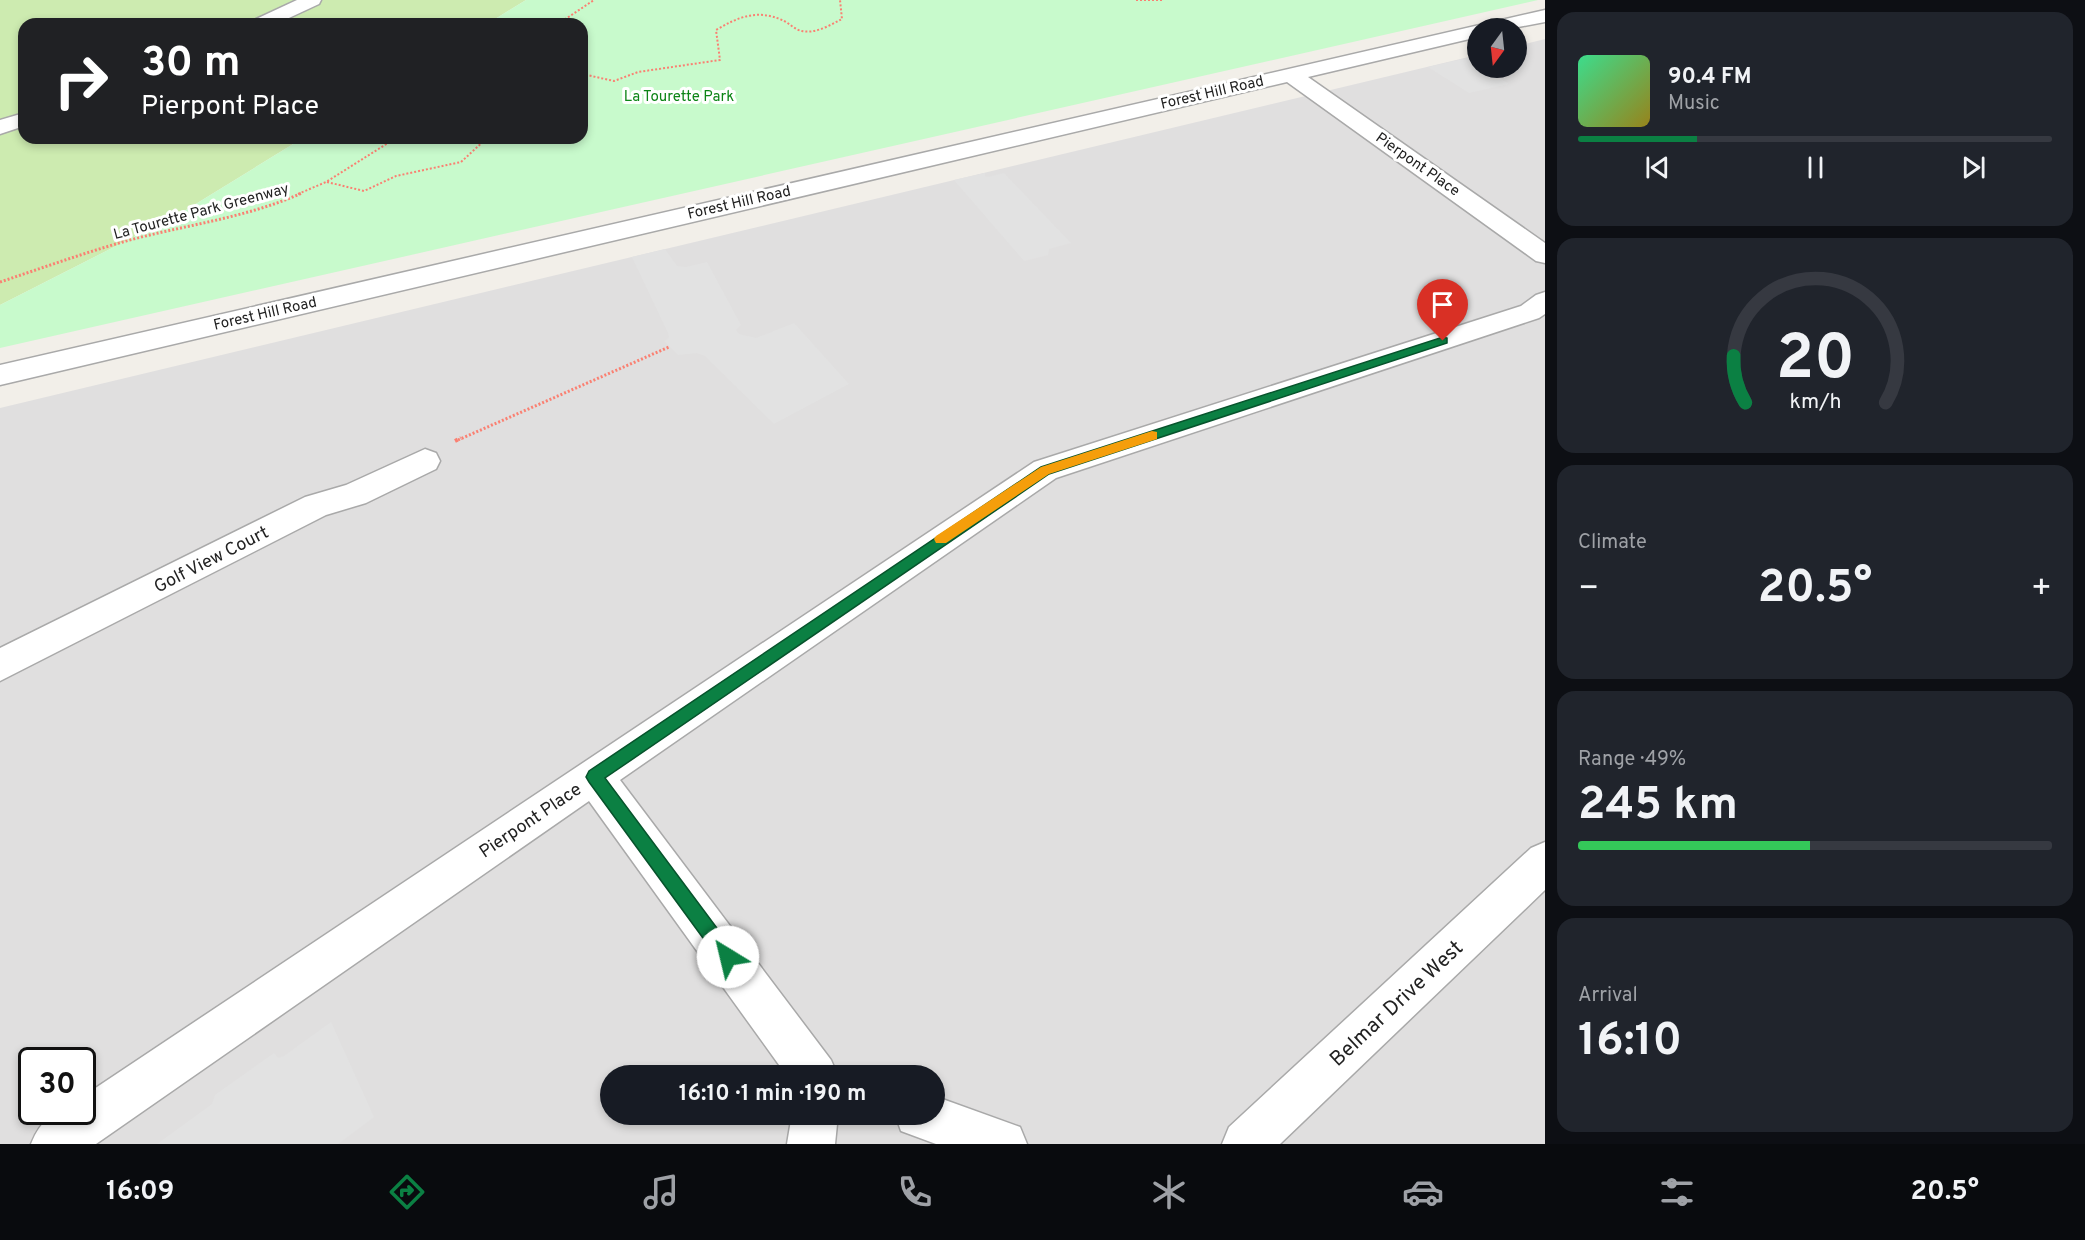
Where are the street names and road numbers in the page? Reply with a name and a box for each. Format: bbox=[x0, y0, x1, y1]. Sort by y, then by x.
street label: Forest Hill Road bbox=[1159, 72, 1266, 115]
street label: Pierpont Place bbox=[1371, 129, 1463, 201]
street label: La Tourette Park Greenway bbox=[112, 180, 291, 245]
street label: Forest Hill Road bbox=[686, 182, 793, 225]
street label: Forest Hill Road bbox=[212, 293, 319, 336]
street label: Golf View Court bbox=[150, 522, 273, 599]
street label: Pierpont Place bbox=[475, 779, 586, 864]
street label: Belmar Drive West bbox=[1324, 935, 1470, 1073]

